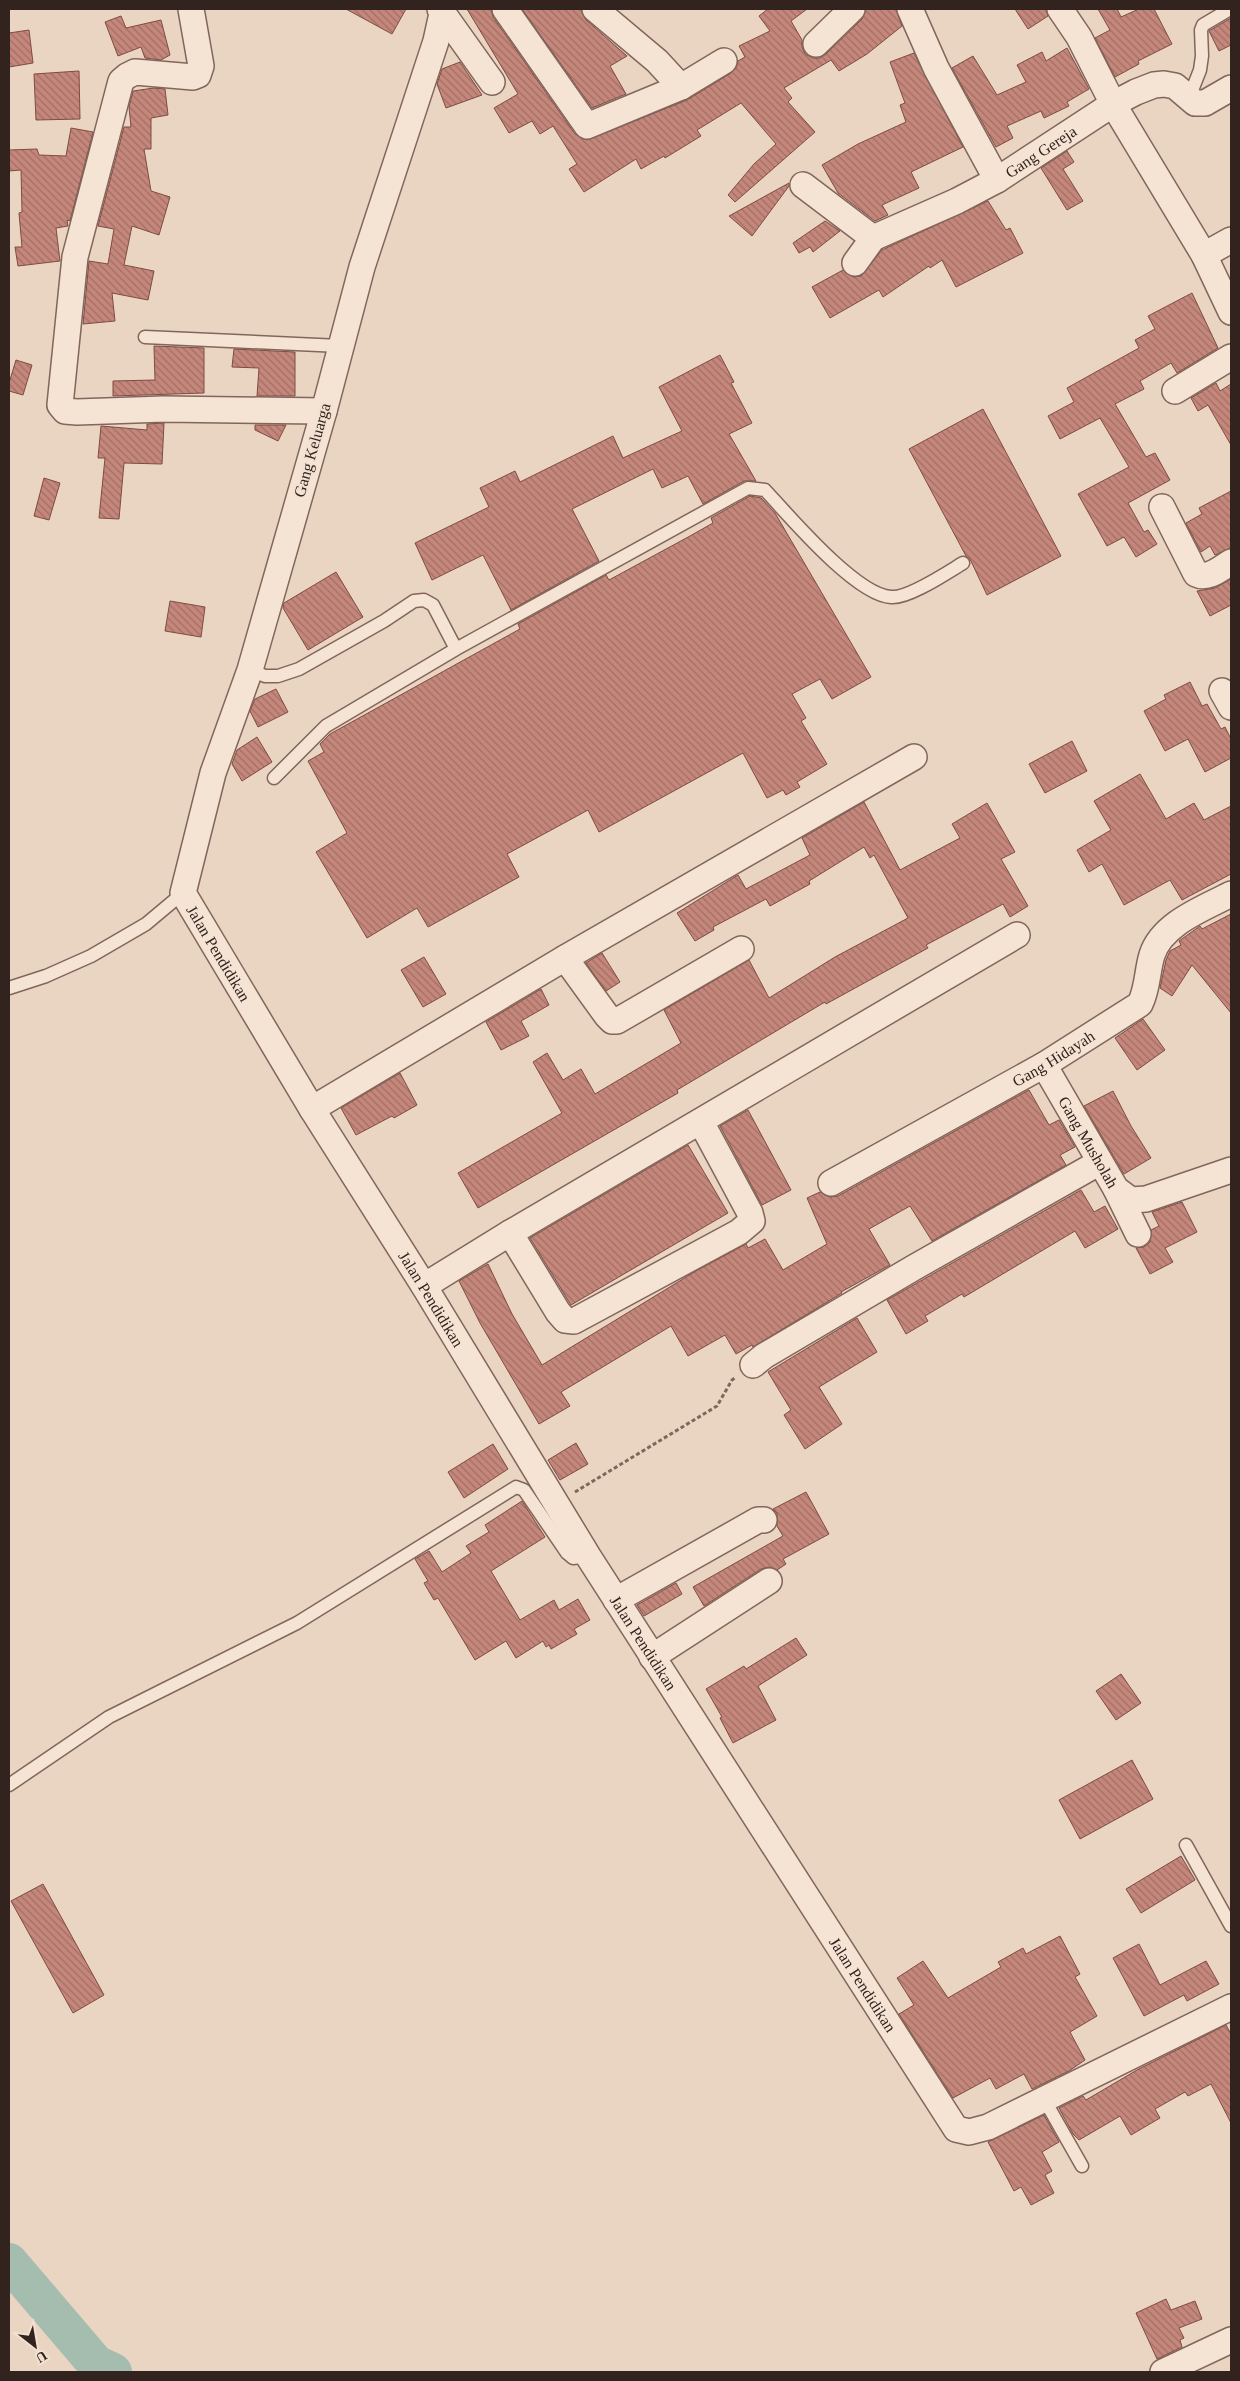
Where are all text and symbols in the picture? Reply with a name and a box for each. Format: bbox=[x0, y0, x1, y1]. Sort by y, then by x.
street label: Gang Gereja bbox=[1002, 122, 1079, 181]
street label: Gang Keluarga bbox=[290, 401, 335, 499]
street label: Jalan Pendidikan bbox=[184, 902, 254, 1004]
street label: Gang Hidayah bbox=[1009, 1027, 1097, 1089]
street label: Gang Musholah bbox=[1056, 1093, 1122, 1191]
street label: Jalan Pendidikan bbox=[396, 1248, 467, 1350]
street label: Jalan Pendidikan bbox=[607, 1592, 680, 1693]
street label: Jalan Pendidikan bbox=[826, 1934, 900, 2035]
north arrow bbox=[10, 2321, 60, 2371]
text: U bbox=[33, 2348, 50, 2366]

